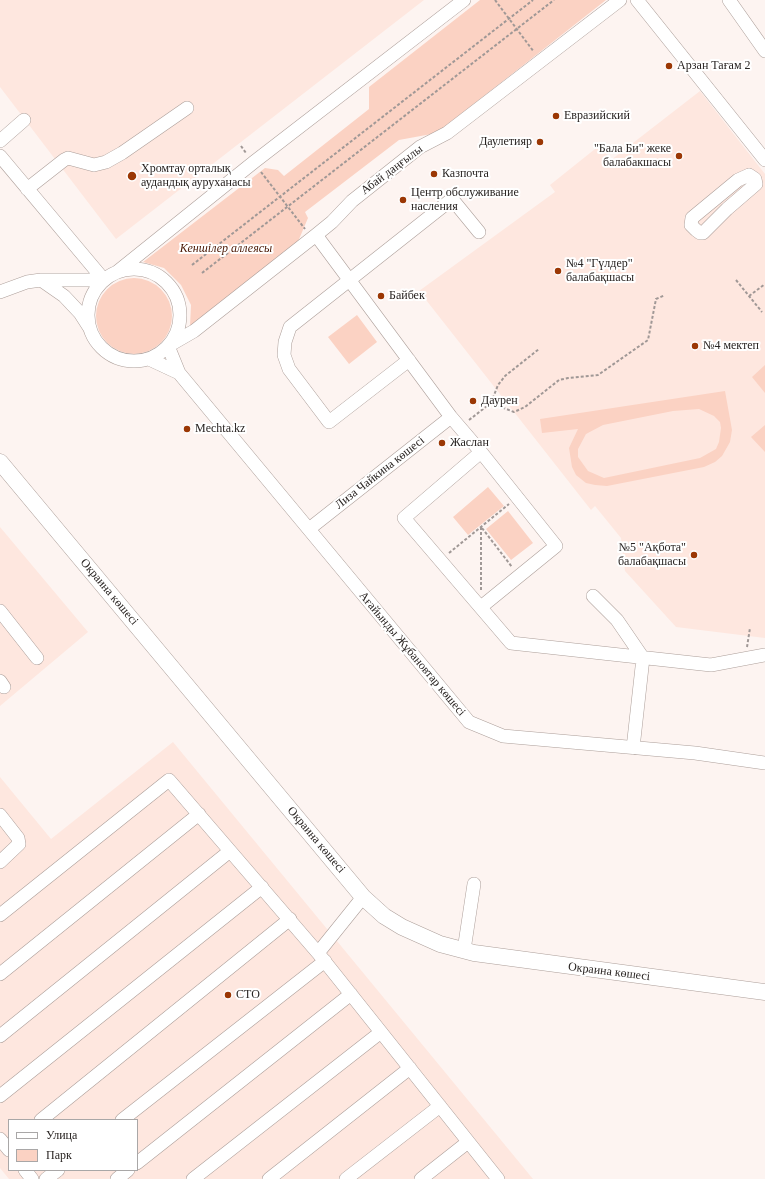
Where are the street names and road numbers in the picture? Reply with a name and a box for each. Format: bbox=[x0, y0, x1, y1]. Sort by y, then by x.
street label: Абай даңғылы bbox=[358, 142, 426, 198]
street label: Лиза Чайкина көшесі bbox=[332, 434, 428, 512]
street label: Окраина көшесі bbox=[77, 556, 141, 628]
street label: Ағайынды Жұбановтар көшесі bbox=[356, 589, 468, 719]
street label: Окраина көшесі bbox=[284, 804, 348, 876]
street label: Окраина көшесі bbox=[567, 960, 651, 984]

